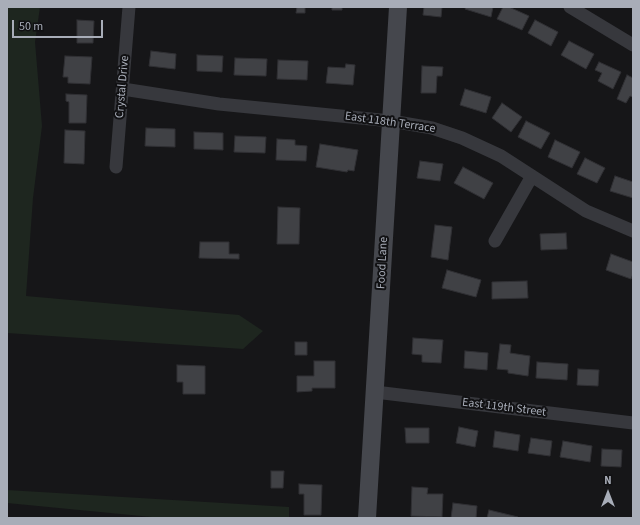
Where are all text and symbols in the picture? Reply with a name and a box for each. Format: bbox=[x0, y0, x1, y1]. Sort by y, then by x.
scale bar bbox=[14, 12, 105, 38]
text: 50 m bbox=[19, 18, 43, 35]
street label: Crystal Drive bbox=[113, 55, 133, 119]
street label: East 118th Terrace bbox=[344, 110, 436, 136]
street label: Food Lane bbox=[374, 237, 392, 289]
street label: East 119th Street bbox=[461, 396, 547, 420]
north arrow bbox=[588, 473, 628, 513]
text: N bbox=[604, 473, 612, 488]

